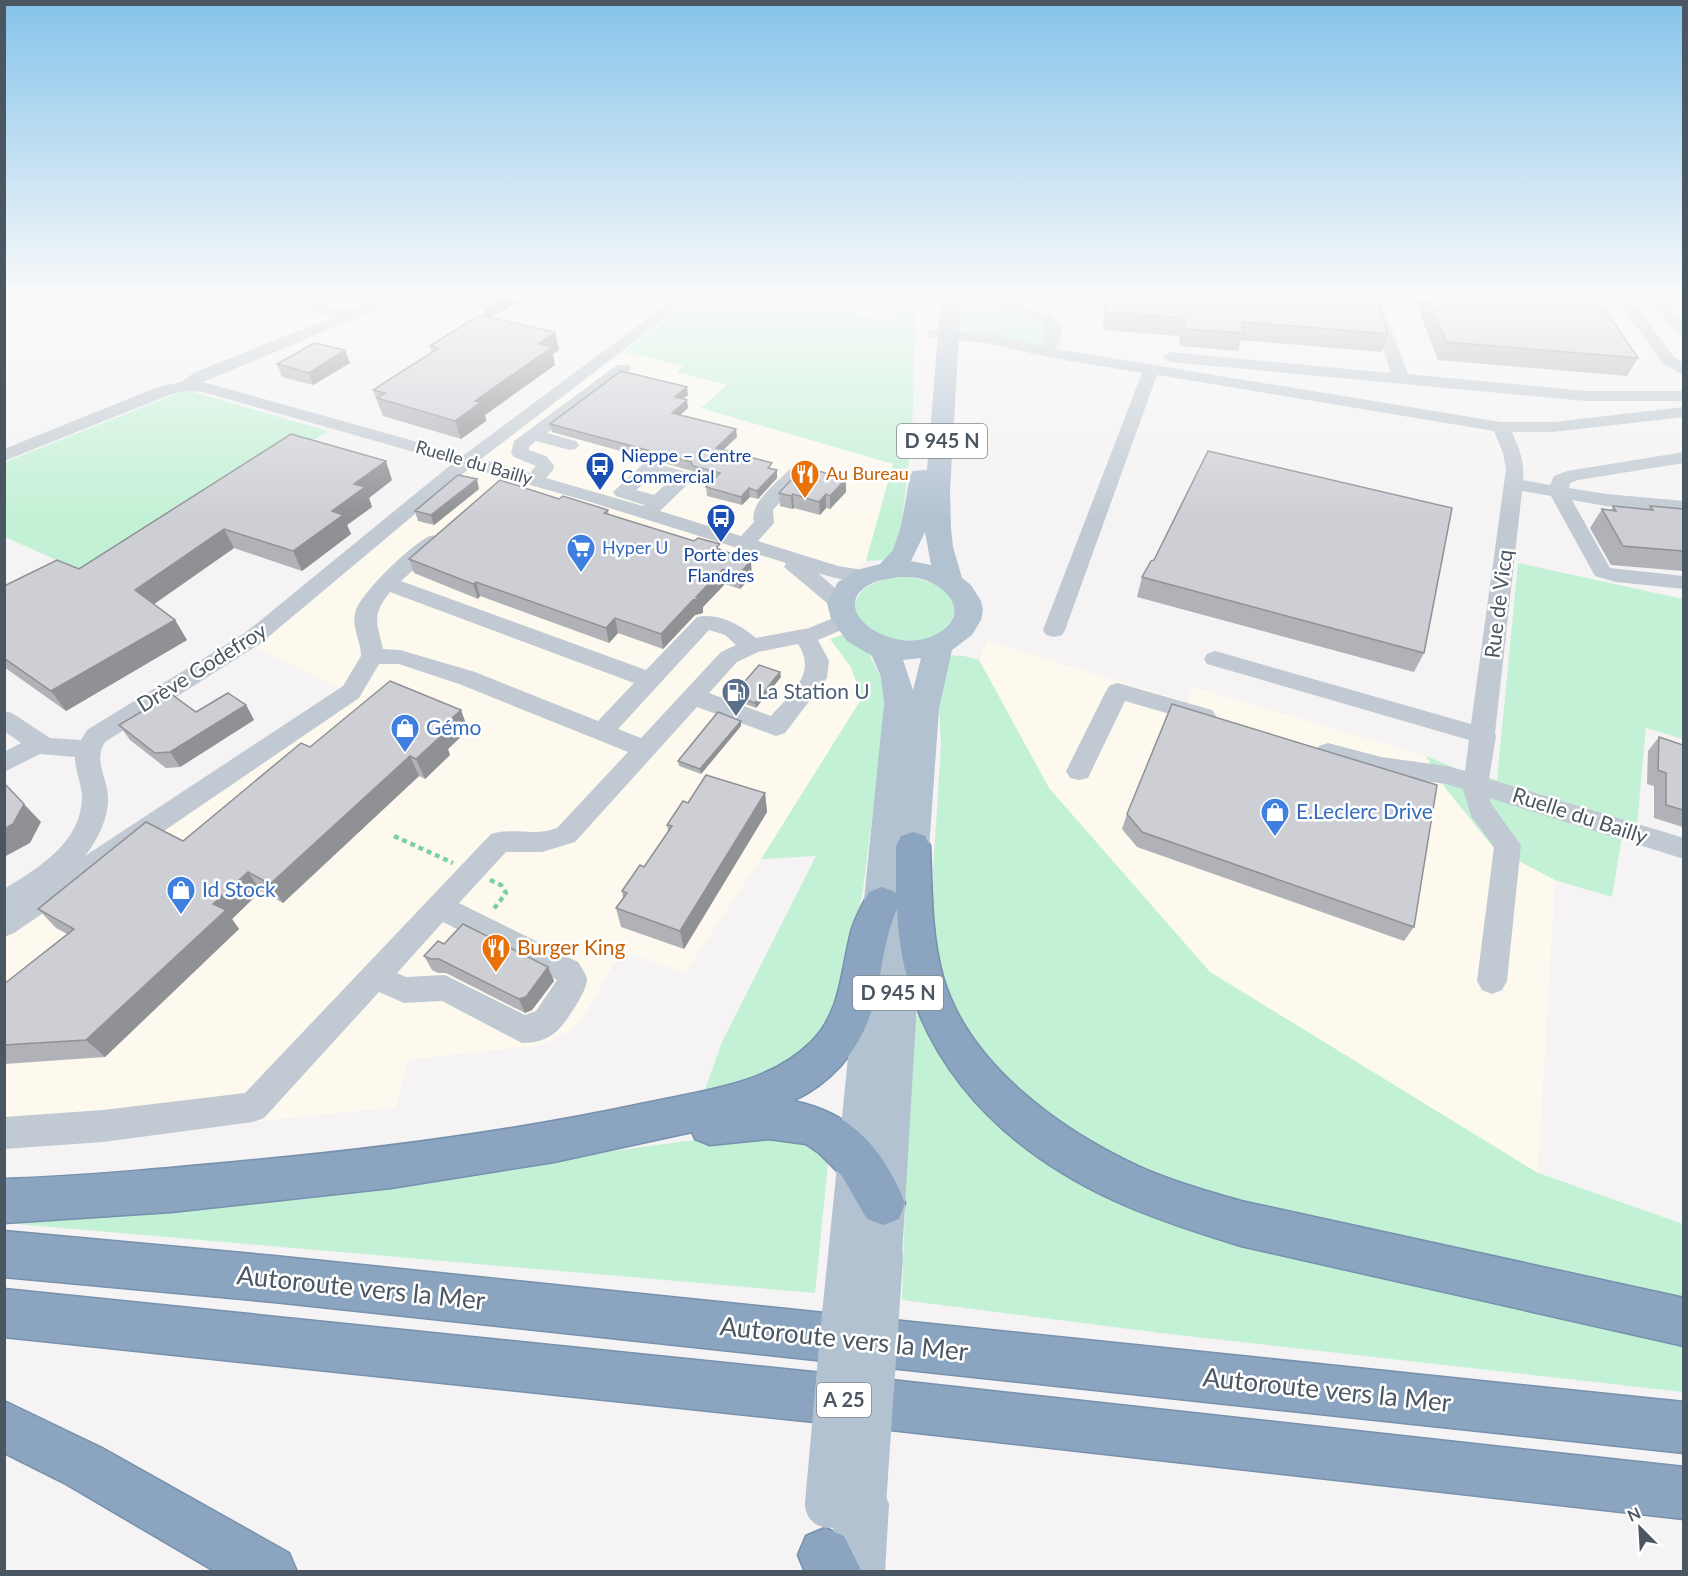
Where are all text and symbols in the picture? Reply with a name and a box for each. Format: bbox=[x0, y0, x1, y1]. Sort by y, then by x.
road number: D 945 N bbox=[897, 424, 987, 458]
street label: Ruelle du Bailly bbox=[413, 435, 536, 489]
place label: Nieppe – Centre Commercial bbox=[621, 444, 751, 487]
bus stop icon: Nieppe – Centre Commercial bbox=[584, 450, 616, 492]
restaurant icon: Au Bureau bbox=[789, 458, 821, 500]
place label: Au Bureau bbox=[826, 462, 909, 484]
bus stop icon: Porte des Flandres bbox=[705, 502, 737, 544]
supermarket icon: Hyper U bbox=[565, 532, 597, 574]
place label: Hyper U bbox=[602, 536, 668, 558]
place label: Porte des Flandres bbox=[684, 543, 759, 586]
street label: Rue de Vicq bbox=[1478, 548, 1517, 660]
street label: Drève Godefroy bbox=[132, 617, 271, 716]
fuel station icon: La Station U bbox=[720, 676, 752, 718]
place label: La Station U bbox=[757, 678, 870, 703]
shop icon: Gémo bbox=[389, 712, 421, 754]
place label: Gémo bbox=[426, 714, 482, 739]
street label: Ruelle du Bailly bbox=[1510, 781, 1651, 848]
shop icon: E.Leclerc Drive bbox=[1259, 796, 1291, 838]
place label: E.Leclerc Drive bbox=[1296, 798, 1433, 823]
shop icon: Id Stock bbox=[165, 874, 197, 916]
place label: Id Stock bbox=[202, 876, 276, 901]
restaurant icon: Burger King bbox=[480, 932, 512, 974]
place label: Burger King bbox=[517, 934, 626, 959]
road number: D 945 N bbox=[853, 976, 943, 1010]
street label: Autoroute vers la Mer bbox=[235, 1258, 487, 1316]
street label: Autoroute vers la Mer bbox=[718, 1309, 970, 1367]
street label: Autoroute vers la Mer bbox=[1201, 1360, 1453, 1418]
road number: A 25 bbox=[817, 1383, 871, 1417]
north arrow bbox=[1610, 1498, 1670, 1558]
text: N bbox=[1624, 1503, 1643, 1525]

